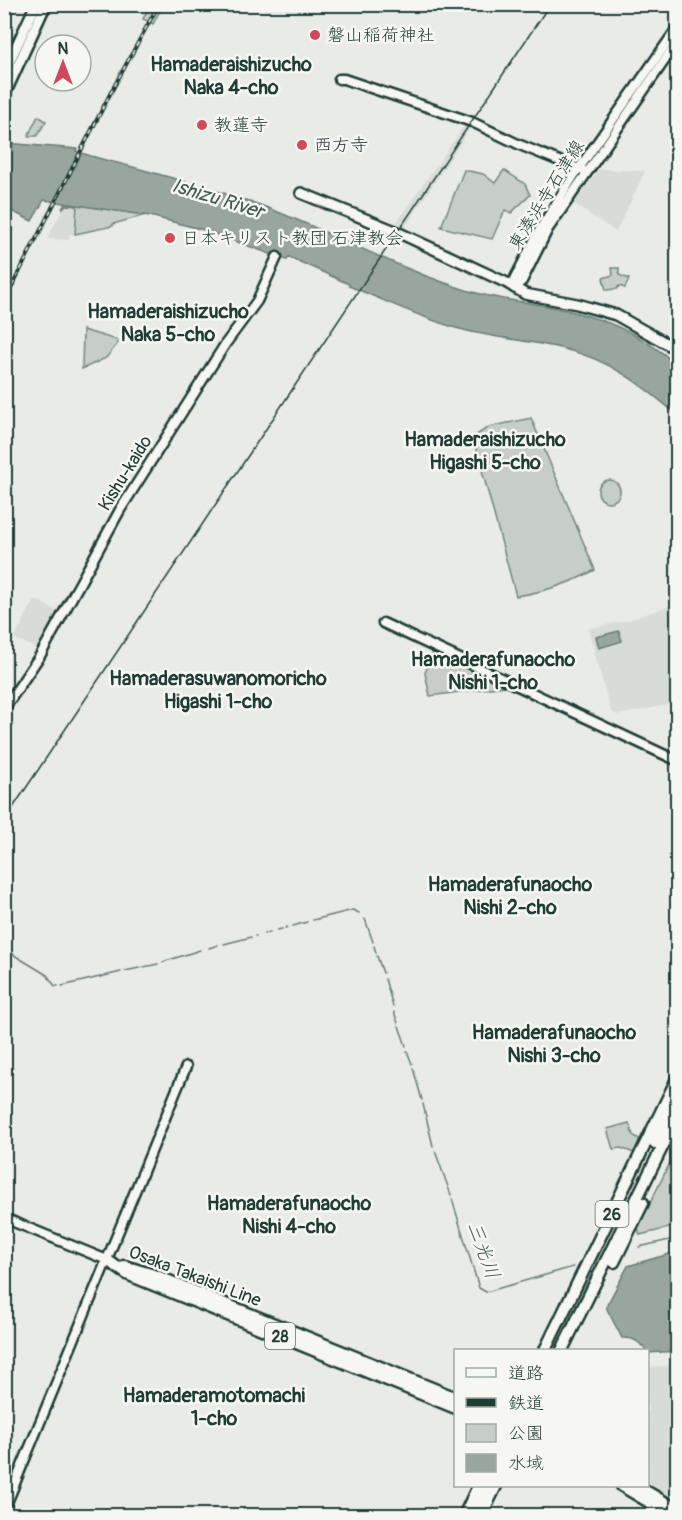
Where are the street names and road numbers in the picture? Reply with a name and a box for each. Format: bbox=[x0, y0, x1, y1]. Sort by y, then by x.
street label: 東湊浜寺石津線 bbox=[503, 136, 590, 255]
street label: Kishu-kaido bbox=[93, 431, 158, 515]
road number: 26 bbox=[596, 1201, 628, 1227]
street label: Osaka Takaishi Line bbox=[125, 1241, 264, 1312]
road number: 28 bbox=[265, 1323, 295, 1349]

